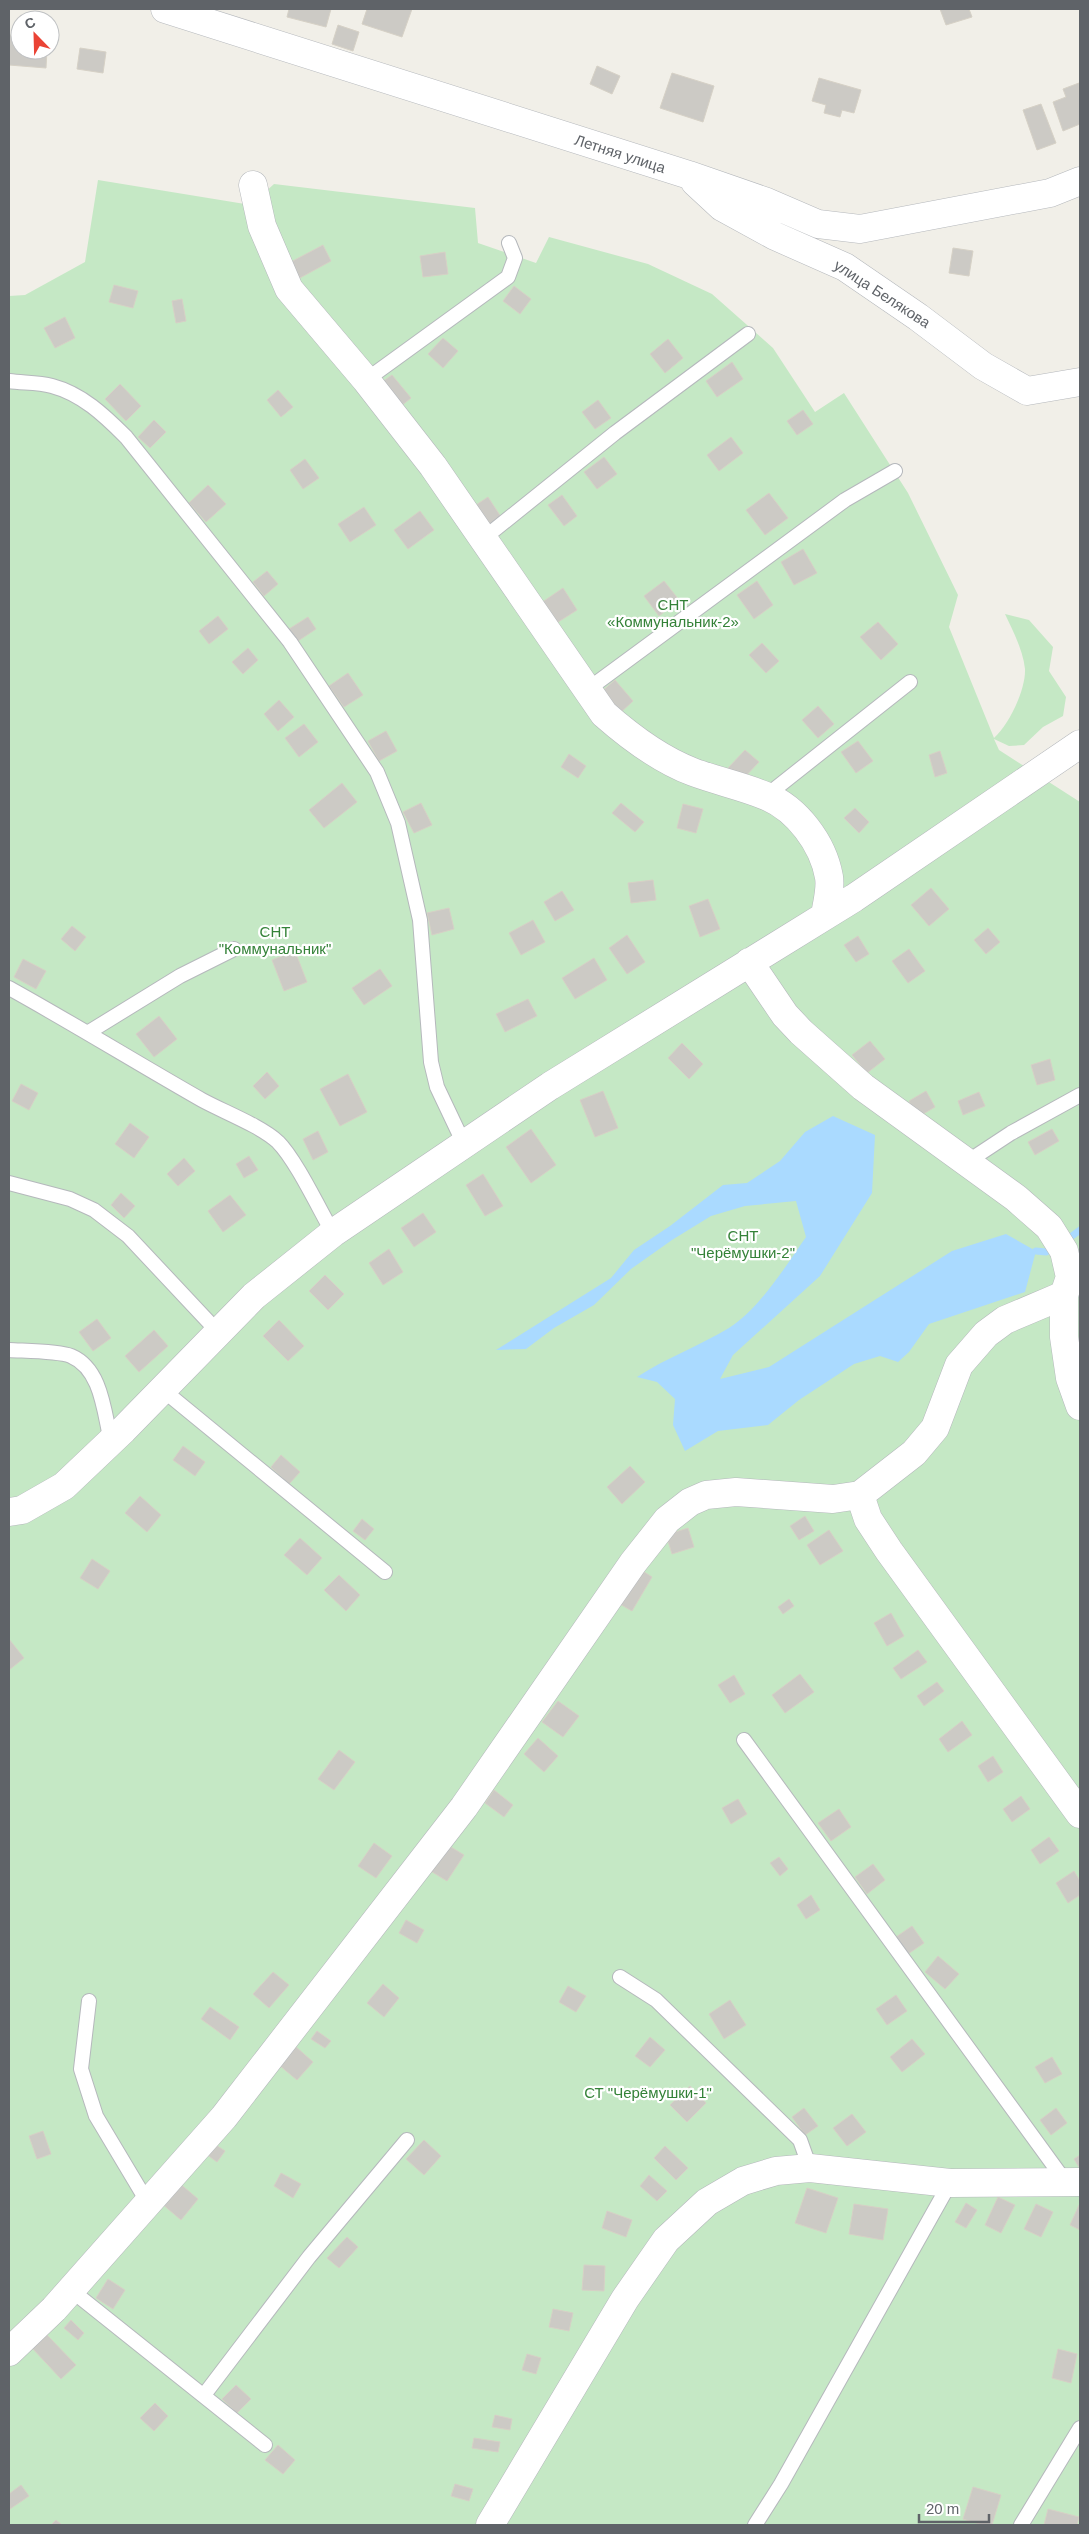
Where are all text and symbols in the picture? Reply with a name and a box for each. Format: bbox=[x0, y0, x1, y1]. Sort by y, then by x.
north arrow bbox=[10, 10, 60, 60]
text: С bbox=[22, 14, 38, 32]
street label: Летняя улица bbox=[573, 131, 668, 176]
street label: улица Белякова bbox=[831, 256, 934, 331]
park label: СНТ «Коммунальник-2» bbox=[607, 596, 739, 630]
park label: СНТ "Коммунальник" bbox=[219, 923, 331, 957]
park label: СНТ "Черёмушки-2" bbox=[691, 1227, 795, 1261]
park label: СТ "Черёмушки-1" bbox=[584, 2084, 712, 2101]
scale bar bbox=[919, 2492, 989, 2524]
text: 20 m bbox=[926, 2500, 959, 2517]

